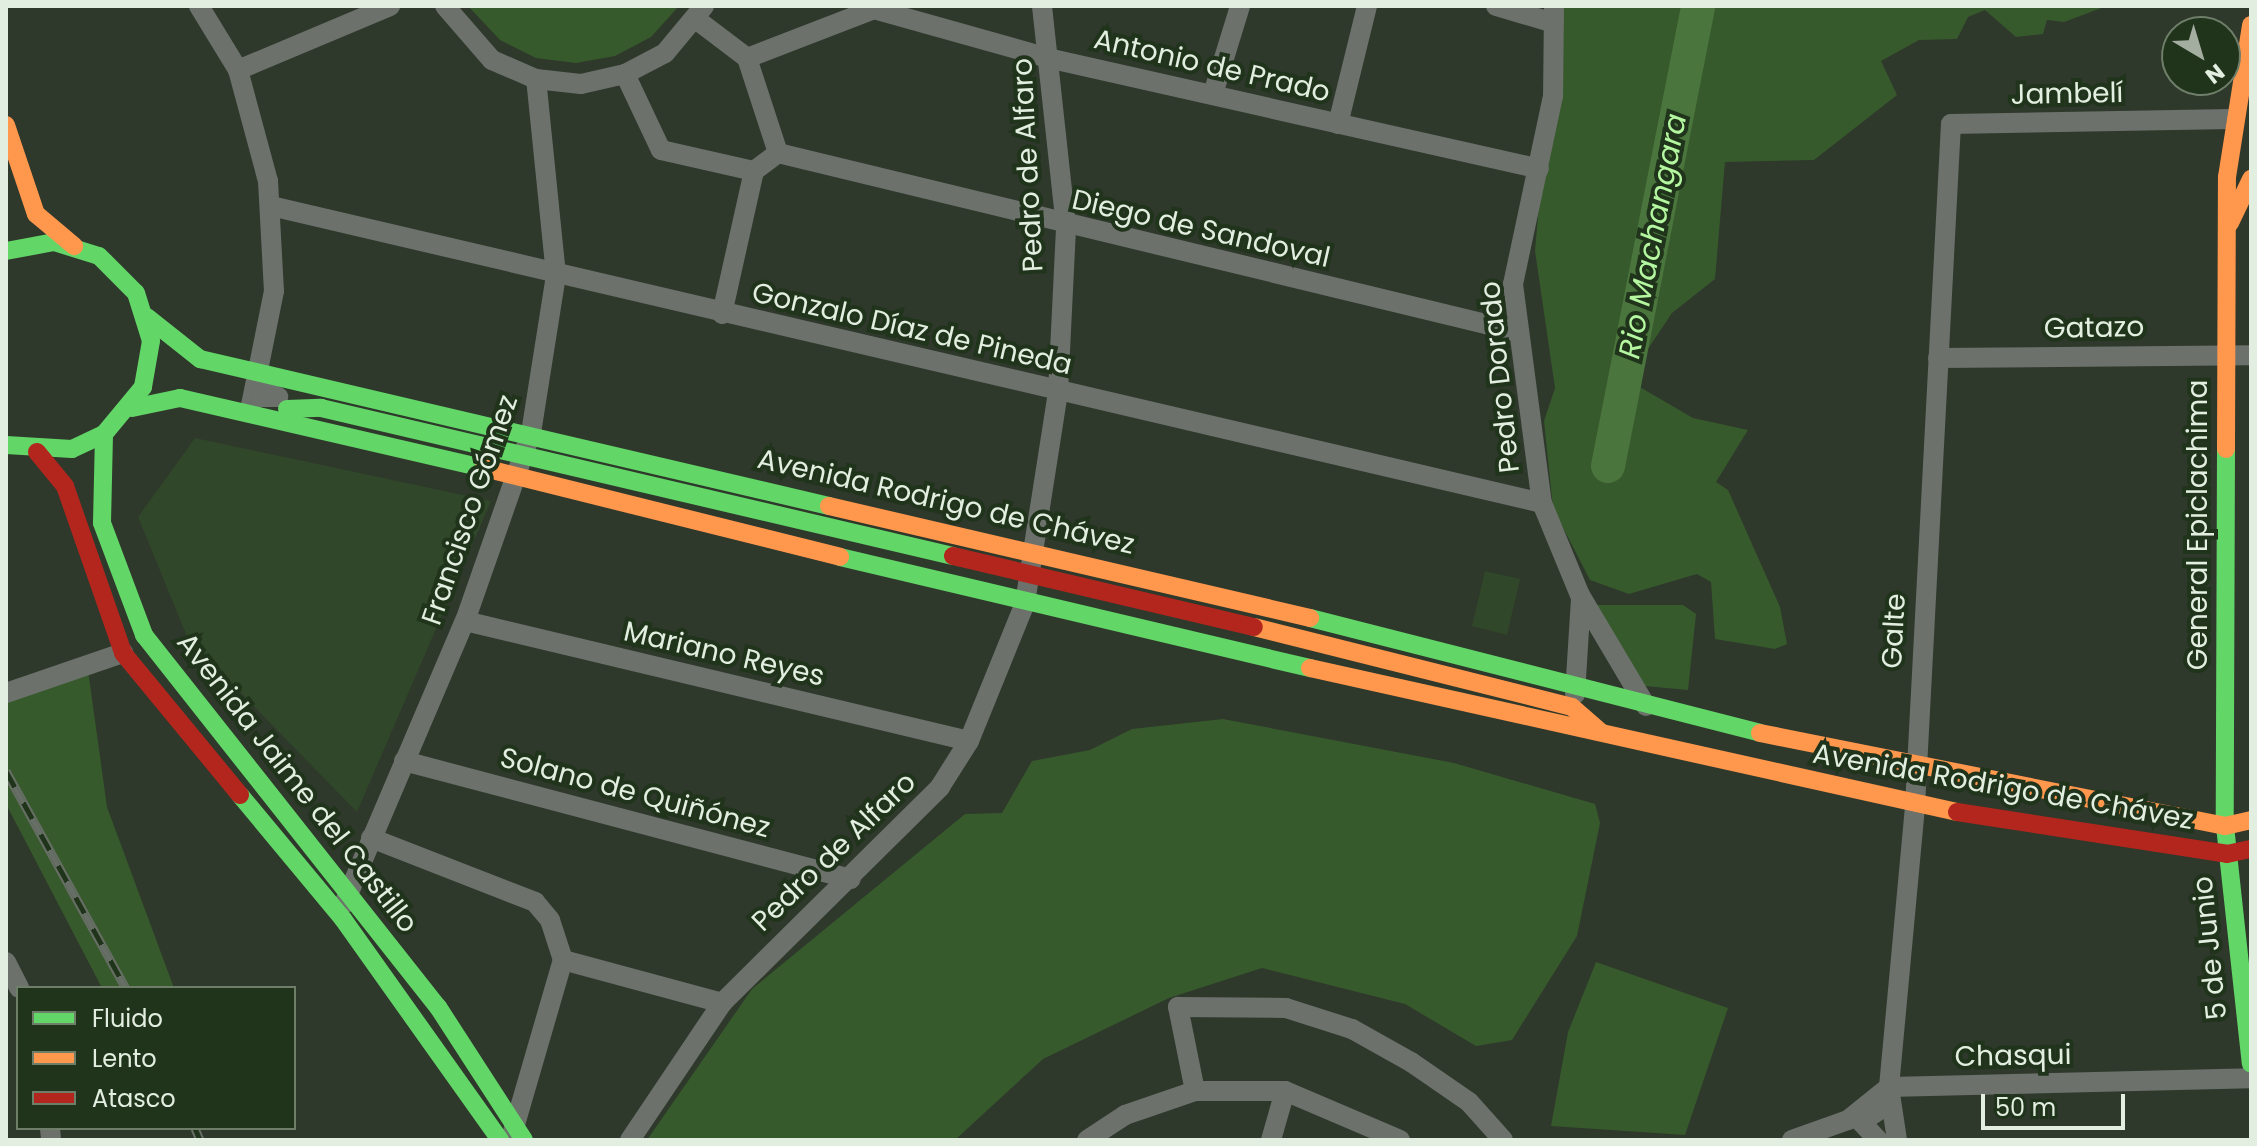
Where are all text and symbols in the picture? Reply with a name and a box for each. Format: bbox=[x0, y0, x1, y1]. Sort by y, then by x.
north arrow bbox=[2161, 16, 2241, 96]
street label: Antonio de Prado bbox=[1091, 22, 1333, 110]
text: N bbox=[2199, 56, 2231, 91]
street label: Pedro de Alfaro bbox=[1006, 57, 1050, 273]
street label: Jambelí bbox=[2010, 76, 2124, 112]
water label: Rio Machangara bbox=[1612, 110, 1694, 362]
street label: Diego de Sandoval bbox=[1069, 183, 1333, 275]
street label: Gonzalo Díaz de Pineda bbox=[749, 276, 1075, 382]
street label: Pedro Dorado bbox=[1473, 280, 1527, 474]
street label: Gatazo bbox=[2043, 310, 2145, 346]
street label: General Epiclachima bbox=[2181, 380, 2215, 670]
street label: Francisco Gómez bbox=[415, 391, 525, 629]
street label: Avenida Rodrigo de Chávez bbox=[754, 442, 1138, 562]
street label: Galte bbox=[1875, 593, 1913, 669]
street label: Mariano Reyes bbox=[620, 615, 828, 693]
street label: Avenida Jaime del Castillo bbox=[170, 626, 424, 940]
street label: Avenida Rodrigo de Chávez bbox=[1810, 737, 2196, 837]
street label: Solano de Quiñónez bbox=[496, 741, 774, 845]
street label: Pedro de Alfaro bbox=[745, 765, 923, 939]
street label: 5 de Junio bbox=[2186, 874, 2234, 1022]
legend bbox=[16, 986, 296, 1130]
text: Fluido bbox=[92, 1002, 163, 1035]
street label: Chasqui bbox=[1954, 1038, 2072, 1074]
text: Lento bbox=[92, 1042, 157, 1075]
scale bar bbox=[1985, 1078, 2129, 1128]
text: Atasco bbox=[92, 1082, 176, 1115]
text: 50 m bbox=[1995, 1091, 2056, 1124]

